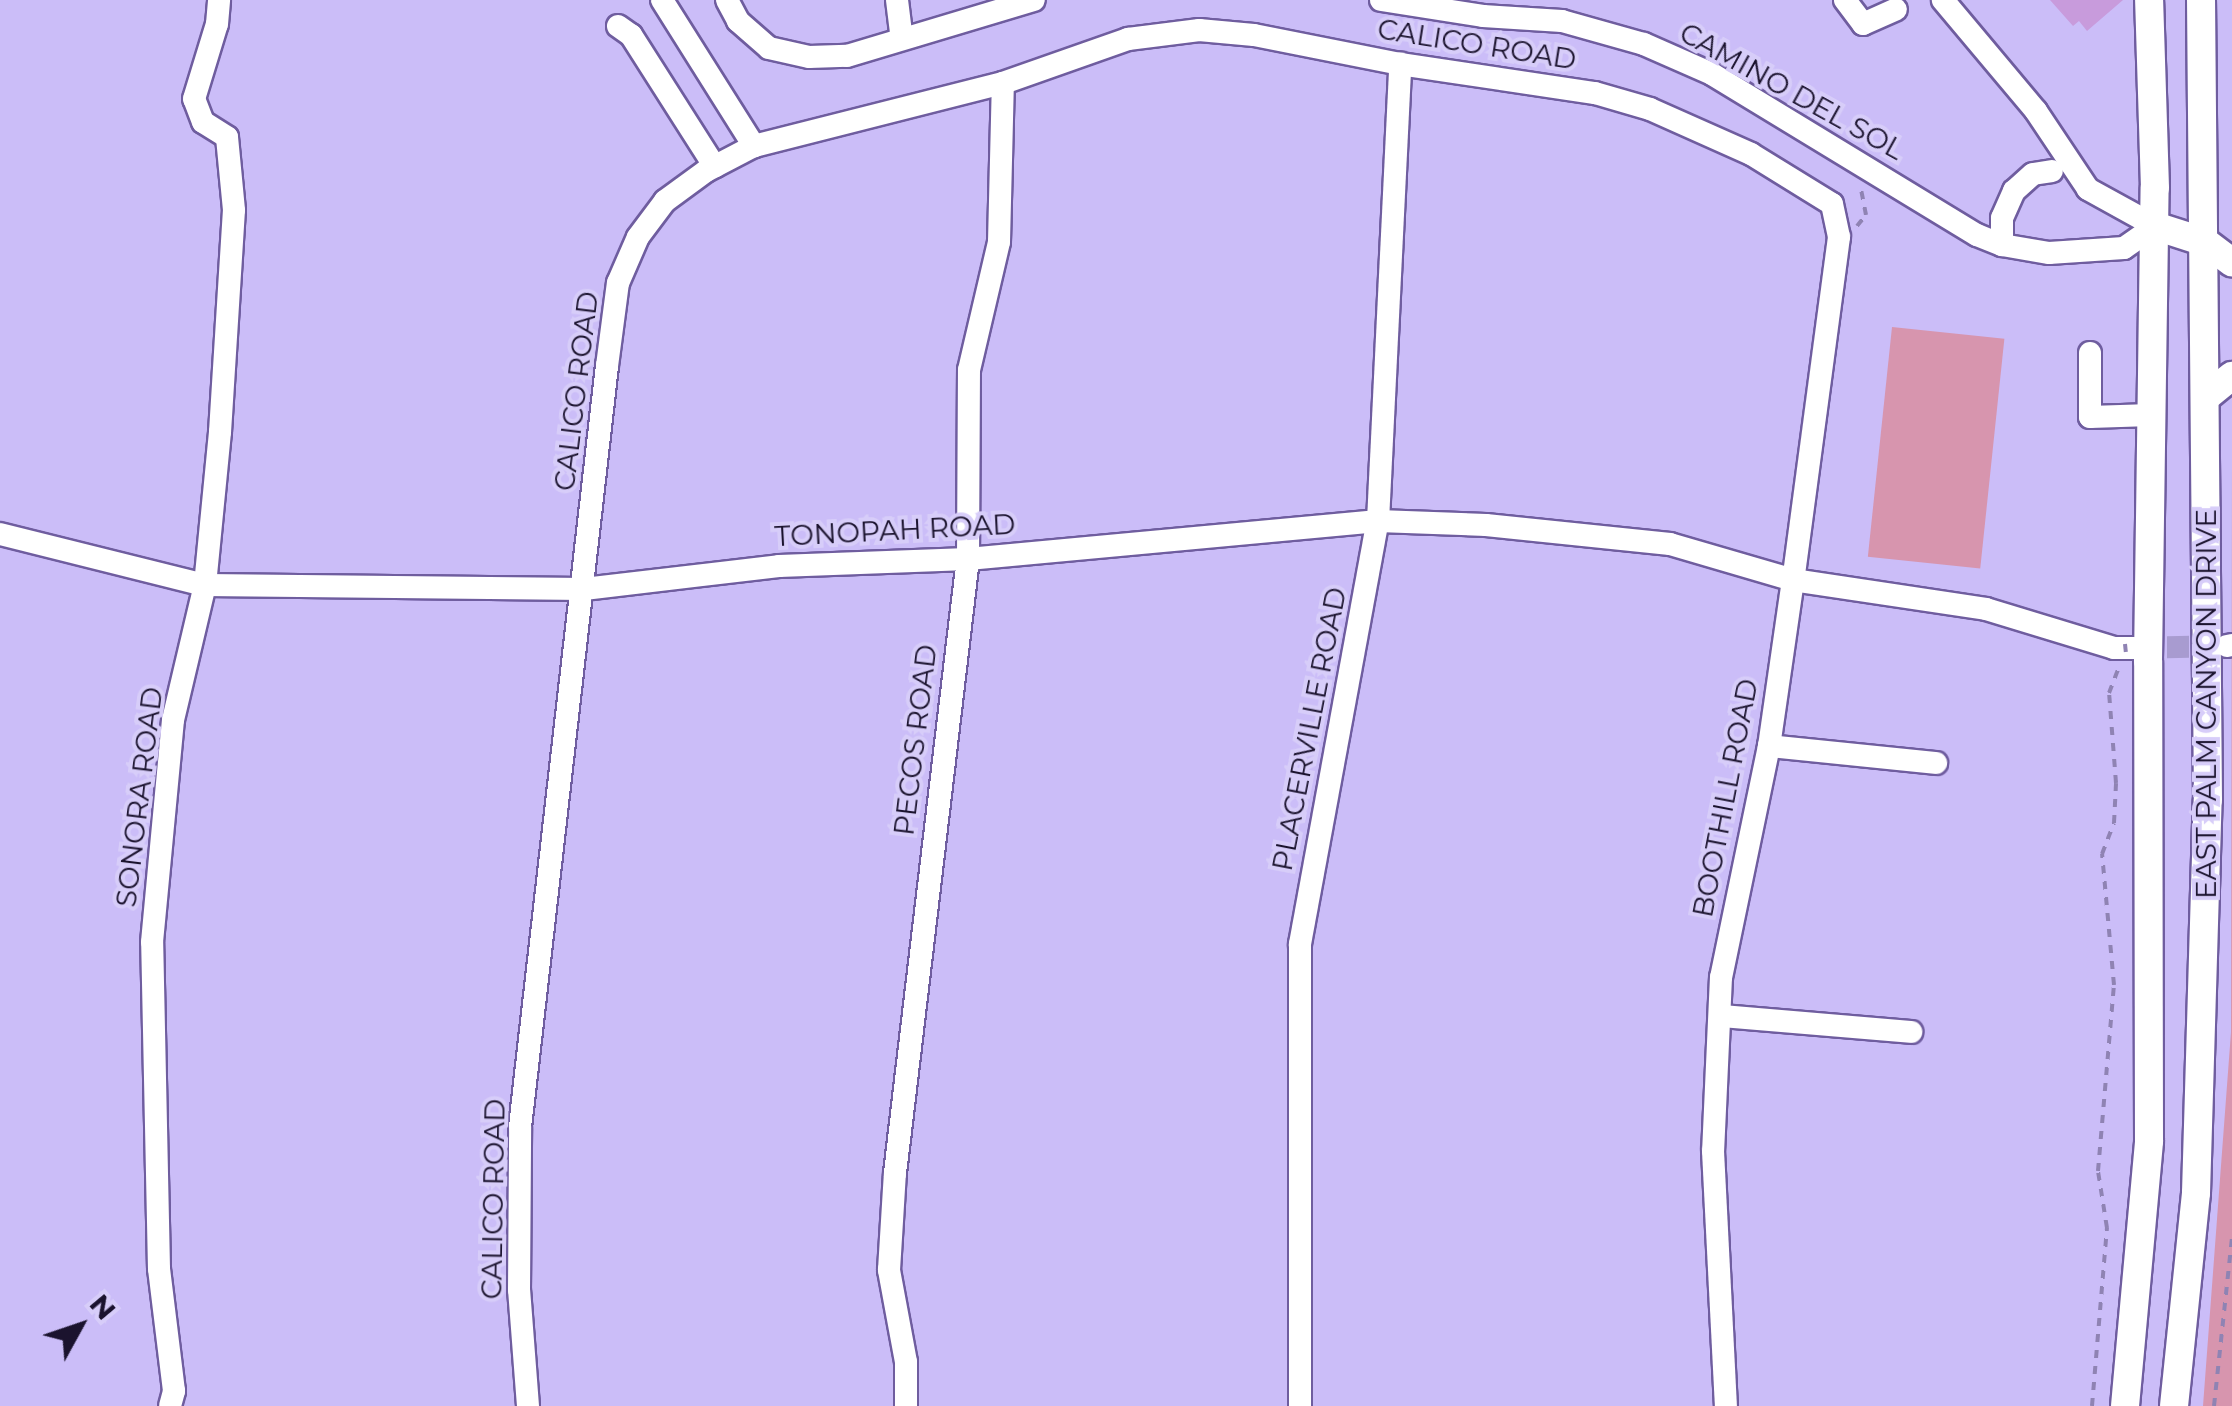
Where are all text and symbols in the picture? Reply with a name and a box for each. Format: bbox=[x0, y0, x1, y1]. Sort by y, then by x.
street label: CALICO ROAD bbox=[1375, 12, 1579, 76]
street label: CAMINO DEL SOL bbox=[1674, 15, 1910, 167]
street label: CALICO ROAD bbox=[547, 289, 605, 493]
street label: TONOPAH ROAD bbox=[774, 507, 1016, 553]
street label: EAST PALM CANYON DRIVE bbox=[2189, 509, 2223, 899]
street label: PLACERVILLE ROAD bbox=[1265, 584, 1353, 874]
street label: PECOS ROAD bbox=[887, 643, 943, 837]
street label: BOOTHILL ROAD bbox=[1685, 676, 1765, 920]
street label: SONORA ROAD bbox=[109, 685, 169, 909]
street label: CALICO ROAD bbox=[474, 1098, 512, 1300]
north arrow bbox=[30, 1276, 130, 1376]
text: N bbox=[83, 1287, 123, 1326]

